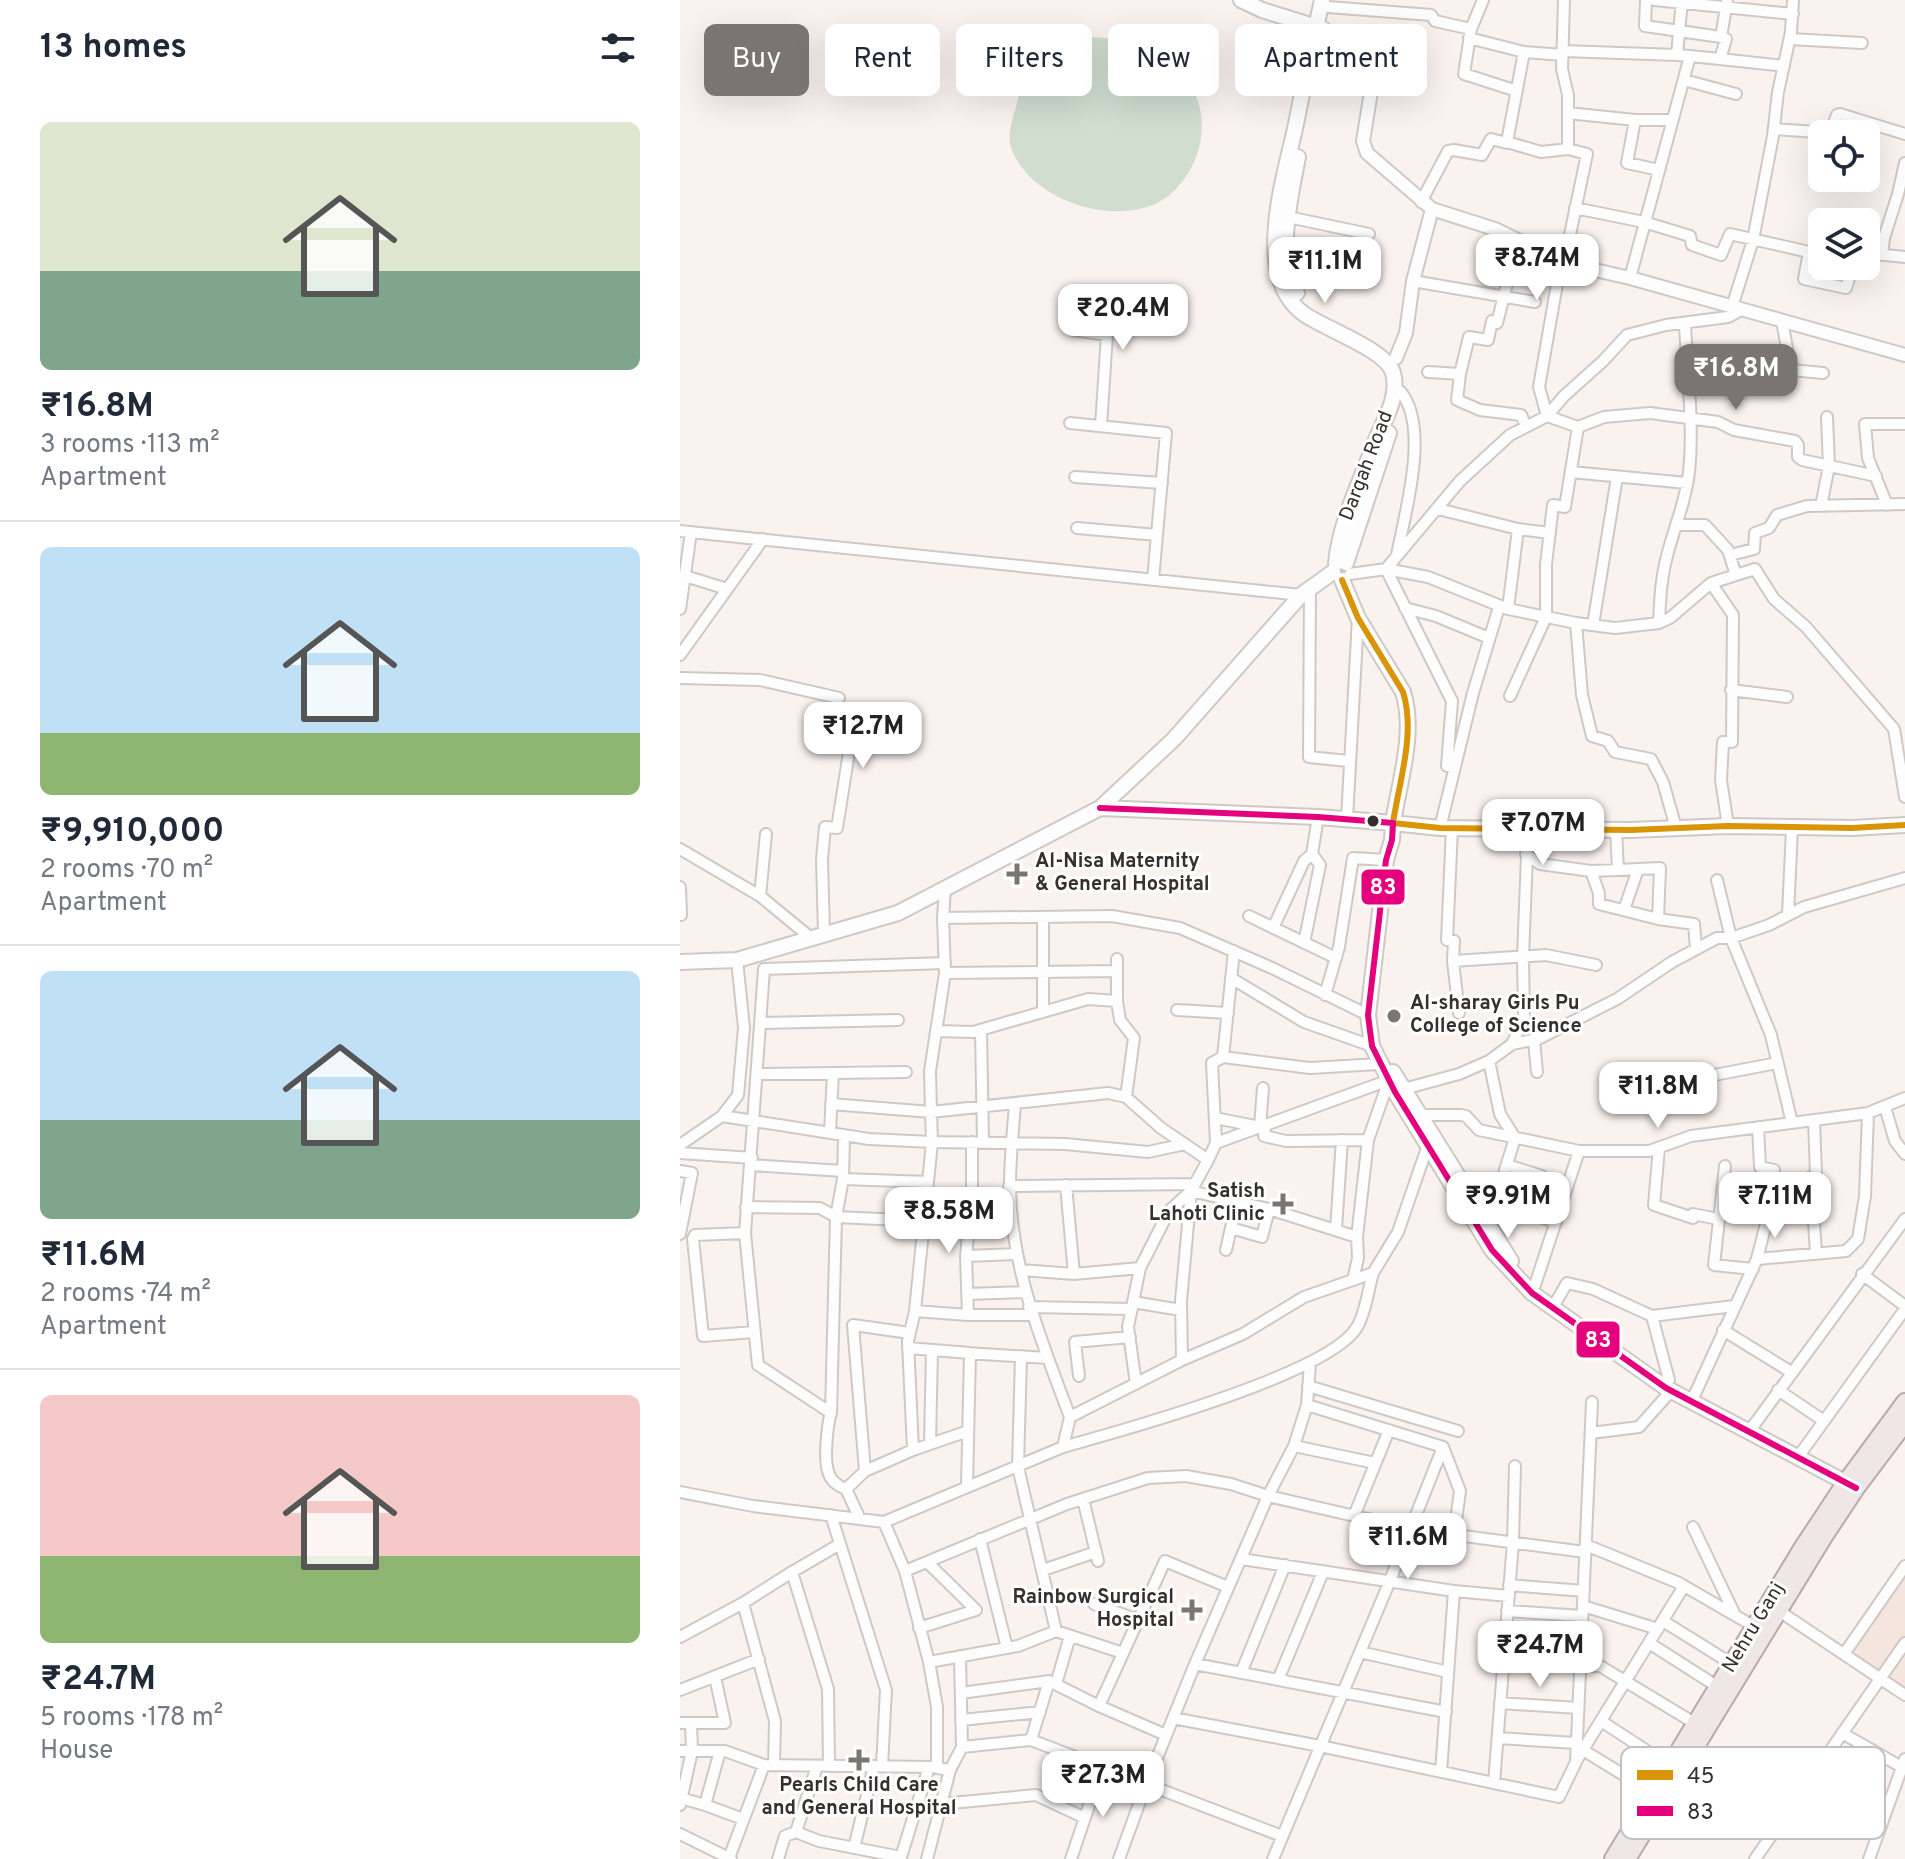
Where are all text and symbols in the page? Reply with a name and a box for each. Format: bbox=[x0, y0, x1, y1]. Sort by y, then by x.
chip: Buy bbox=[704, 24, 809, 96]
chip: Rent bbox=[825, 24, 940, 96]
chip: Filters bbox=[956, 24, 1092, 96]
chip: New bbox=[1108, 24, 1219, 96]
chip: Apartment bbox=[1235, 24, 1427, 96]
icon: filters bbox=[596, 26, 640, 70]
text: 13 homes bbox=[40, 27, 187, 70]
map controls bbox=[1808, 120, 1880, 280]
button: locate bbox=[1808, 120, 1880, 192]
icon: home bbox=[268, 174, 412, 318]
button: layers bbox=[1808, 208, 1880, 280]
pin: ₹8.74M bbox=[1472, 234, 1602, 302]
pin: ₹11.1M bbox=[1260, 237, 1390, 305]
text: ₹8.74M bbox=[1494, 243, 1580, 276]
text: ₹11.1M bbox=[1287, 246, 1363, 279]
pin: ₹20.4M bbox=[1058, 284, 1188, 352]
text: ₹20.4M bbox=[1076, 293, 1170, 326]
pin: ₹16.8M bbox=[1671, 344, 1801, 412]
text: ₹16.8M bbox=[1692, 353, 1780, 386]
text: ₹16.8M bbox=[40, 386, 154, 429]
street label: Dargah Road bbox=[1334, 407, 1400, 525]
text: 3 rooms · 113 m² bbox=[40, 429, 220, 462]
text: Apartment bbox=[40, 462, 167, 495]
icon: home bbox=[268, 599, 412, 743]
pin: ₹12.7M bbox=[798, 702, 928, 770]
text: ₹12.7M bbox=[822, 711, 904, 744]
pin: ₹7.07M bbox=[1478, 799, 1608, 867]
text: ₹7.07M bbox=[1500, 808, 1586, 841]
text: ₹9,910,000 bbox=[40, 811, 224, 854]
unlabelled marker bbox=[1365, 813, 1381, 829]
place label: Al-Nisa Maternity & General Hospital bbox=[1035, 849, 1210, 898]
text: 2 rooms · 70 m² bbox=[40, 854, 213, 887]
marker: Al-Nisa Maternity & General Hospital bbox=[1006, 863, 1028, 885]
line badge: 83 bbox=[1360, 868, 1406, 906]
text: 83 bbox=[1369, 875, 1397, 902]
text: Apartment bbox=[40, 887, 167, 920]
place label: Al-sharay Girls Pu College of Science bbox=[1410, 991, 1582, 1040]
marker: Al-sharay Girls Pu College of Science bbox=[1385, 1007, 1403, 1025]
icon: home bbox=[268, 1023, 412, 1167]
pin: ₹11.8M bbox=[1593, 1062, 1723, 1130]
text: ₹11.8M bbox=[1617, 1071, 1699, 1104]
pin: ₹9.91M bbox=[1443, 1172, 1573, 1240]
pin: ₹7.11M bbox=[1710, 1172, 1840, 1240]
place label: Satish Lahoti Clinic bbox=[1149, 1179, 1265, 1228]
text: ₹9.91M bbox=[1465, 1181, 1551, 1214]
text: ₹7.11M bbox=[1737, 1181, 1813, 1214]
pin: ₹8.58M bbox=[884, 1187, 1014, 1255]
marker: Satish Lahoti Clinic bbox=[1272, 1193, 1294, 1215]
text: ₹8.58M bbox=[903, 1196, 995, 1229]
text: ₹11.6M bbox=[40, 1235, 146, 1278]
text: 2 rooms · 74 m² bbox=[40, 1278, 211, 1311]
text: Apartment bbox=[40, 1311, 167, 1344]
line badge: 83 bbox=[1575, 1320, 1621, 1359]
text: 83 bbox=[1584, 1328, 1612, 1355]
icon: home bbox=[268, 1447, 412, 1591]
pin: ₹11.6M bbox=[1343, 1513, 1473, 1581]
text: ₹11.6M bbox=[1367, 1522, 1449, 1555]
street label: Nehru Ganj bbox=[1717, 1578, 1791, 1678]
place label: Rainbow Surgical Hospital bbox=[1012, 1585, 1174, 1634]
marker: Rainbow Surgical Hospital bbox=[1181, 1599, 1203, 1621]
pin: ₹24.7M bbox=[1475, 1621, 1605, 1689]
text: ₹24.7M bbox=[1496, 1630, 1584, 1663]
text: ₹24.7M bbox=[40, 1659, 156, 1702]
text: 5 rooms · 178 m² bbox=[40, 1702, 223, 1735]
text: House bbox=[40, 1735, 113, 1768]
legend bbox=[1621, 1747, 1885, 1839]
marker: Pearls Child Care and General Hospital bbox=[848, 1749, 870, 1771]
pin: ₹27.3M bbox=[1038, 1751, 1168, 1819]
text: ₹27.3M bbox=[1060, 1760, 1146, 1793]
text: 45 bbox=[1687, 1764, 1714, 1791]
place label: Pearls Child Care and General Hospital bbox=[761, 1773, 957, 1822]
text: 83 bbox=[1687, 1800, 1714, 1827]

